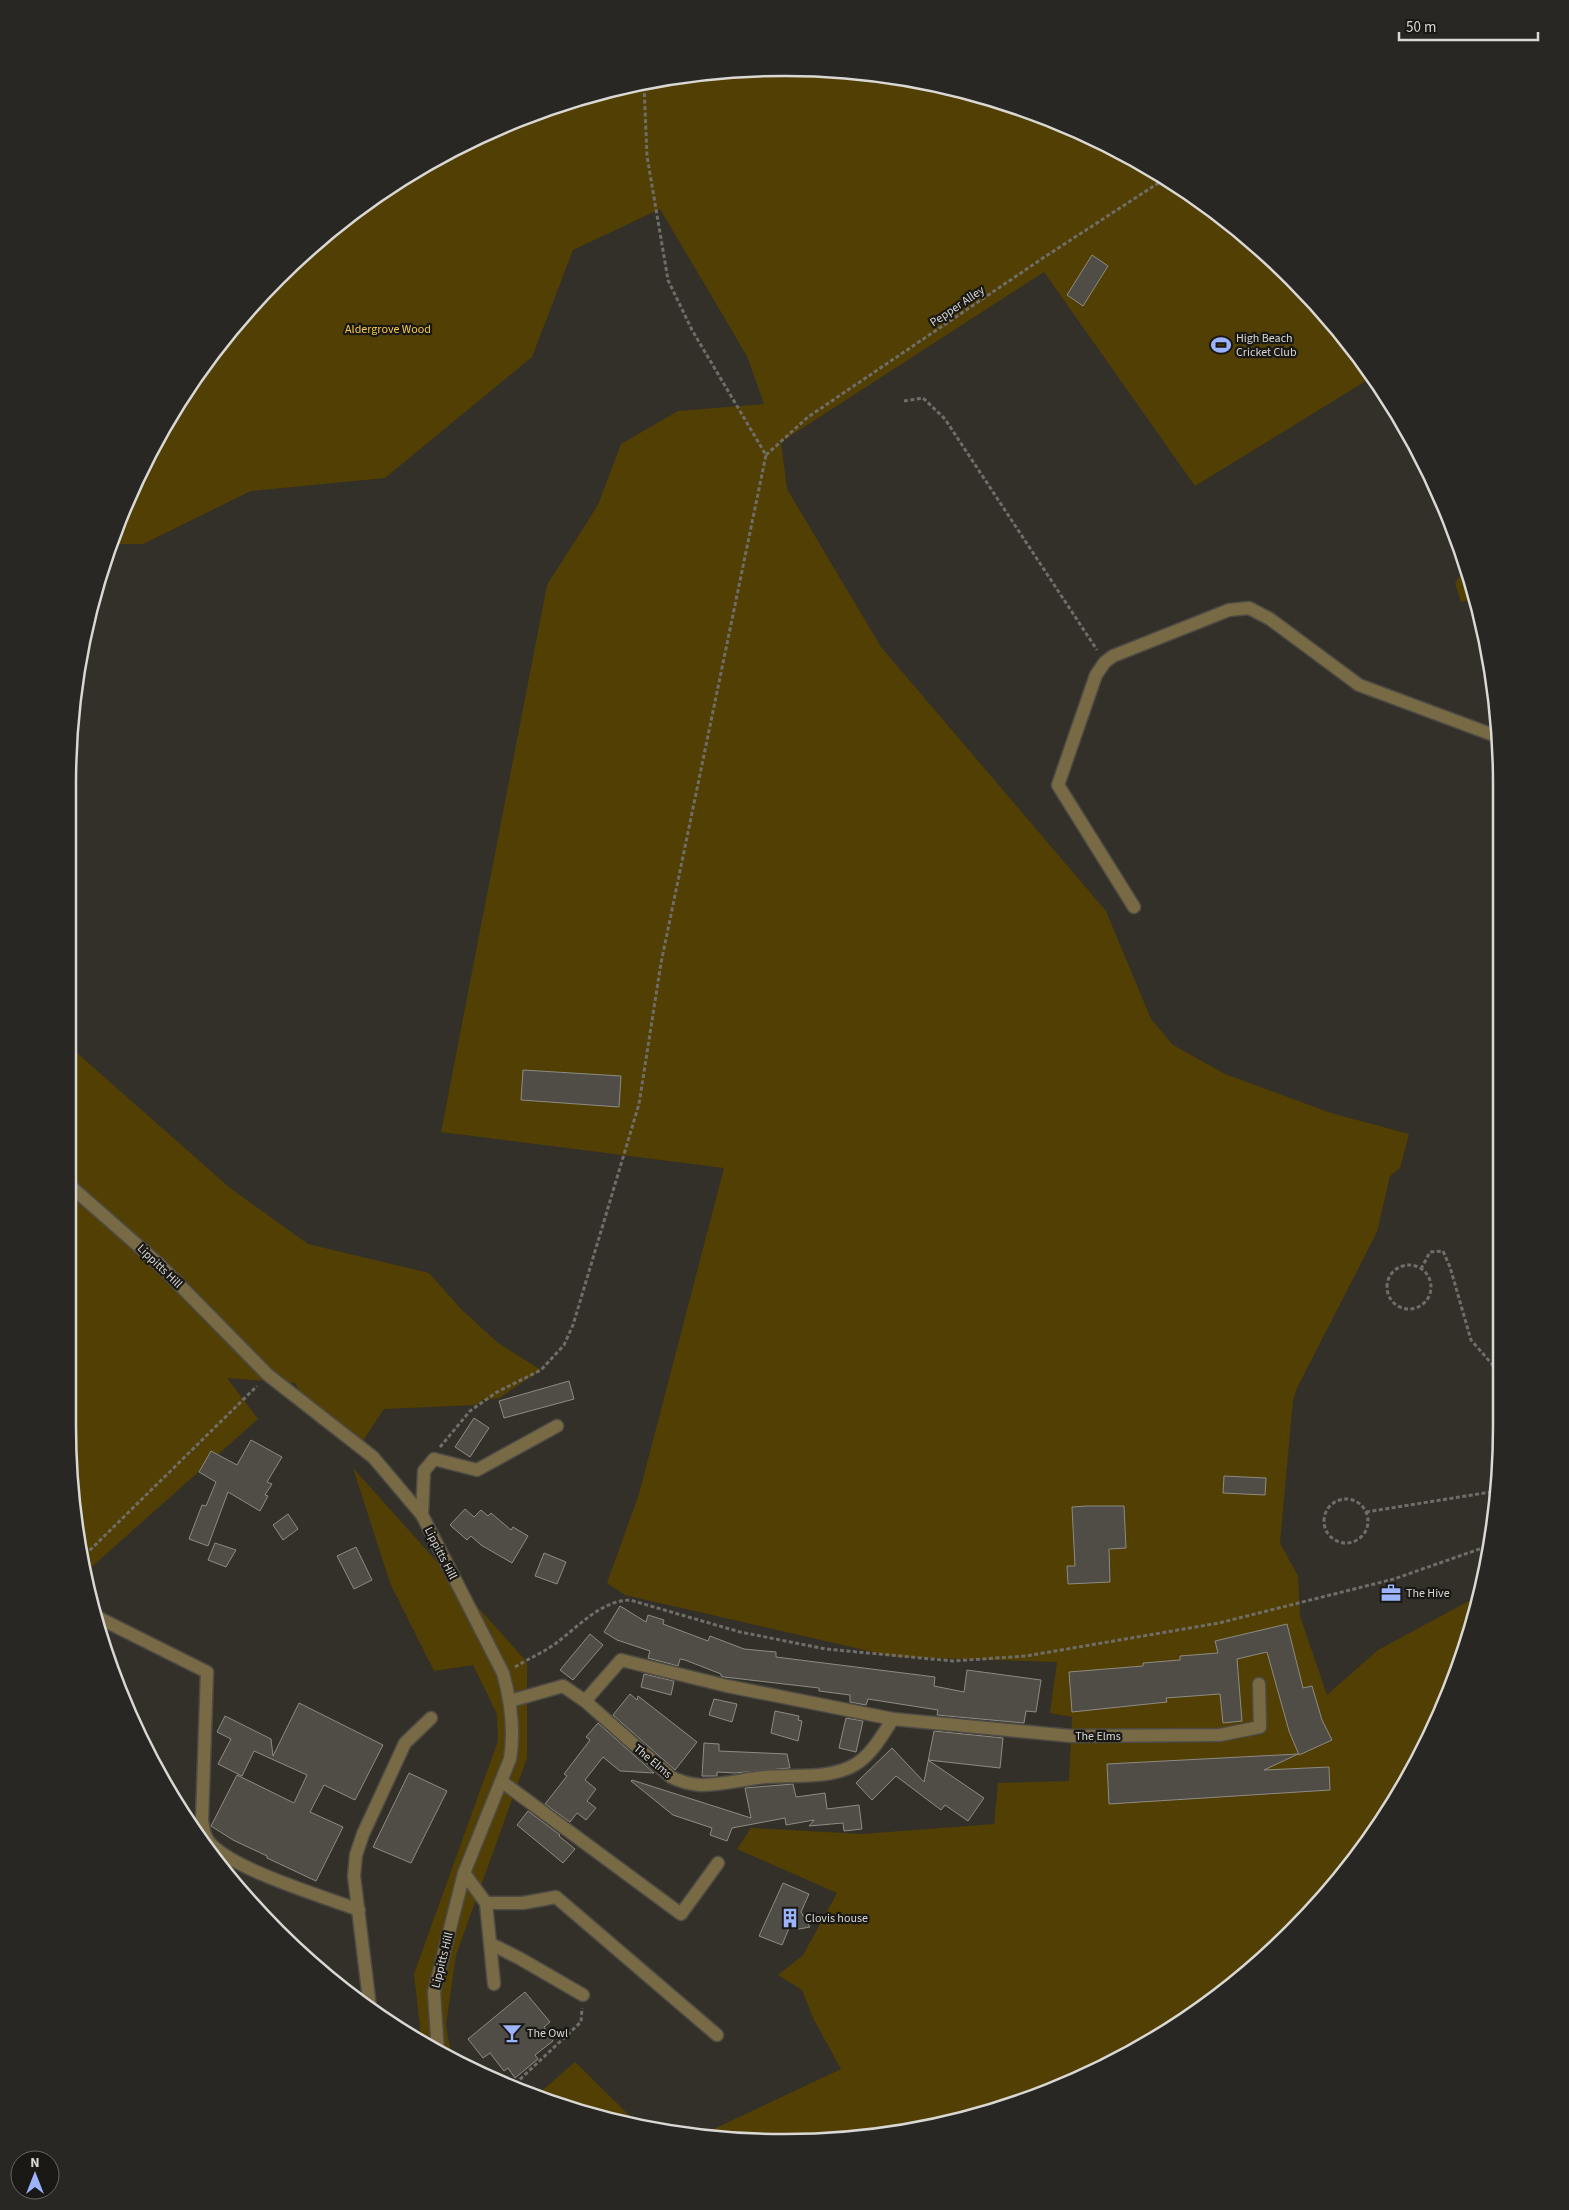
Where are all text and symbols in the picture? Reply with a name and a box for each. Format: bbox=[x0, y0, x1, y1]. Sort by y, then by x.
scale bar bbox=[1399, 10, 1538, 42]
text: 50 m bbox=[1406, 17, 1436, 38]
street label: Pepper Alley bbox=[927, 282, 988, 331]
park label: Aldergrove Wood bbox=[345, 321, 431, 338]
place label: High Beach Cricket Club bbox=[1236, 330, 1297, 361]
sports icon: High Beach Cricket Club bbox=[1210, 334, 1232, 356]
street label: Lippitts Hill bbox=[133, 1240, 186, 1292]
street label: Lippitts Hill bbox=[420, 1524, 461, 1583]
office icon: The Hive bbox=[1380, 1582, 1402, 1604]
place label: The Hive bbox=[1406, 1585, 1450, 1602]
street label: The Elms bbox=[1075, 1728, 1121, 1745]
street label: The Elms bbox=[630, 1740, 676, 1783]
building icon: Clovis house bbox=[779, 1907, 801, 1929]
place label: Clovis house bbox=[805, 1910, 868, 1927]
street label: Lippitts Hill bbox=[427, 1930, 458, 1990]
bar icon: The Owl bbox=[501, 2022, 523, 2044]
place label: The Owl bbox=[527, 2025, 568, 2042]
north arrow bbox=[10, 2150, 60, 2200]
text: N bbox=[30, 2153, 40, 2173]

